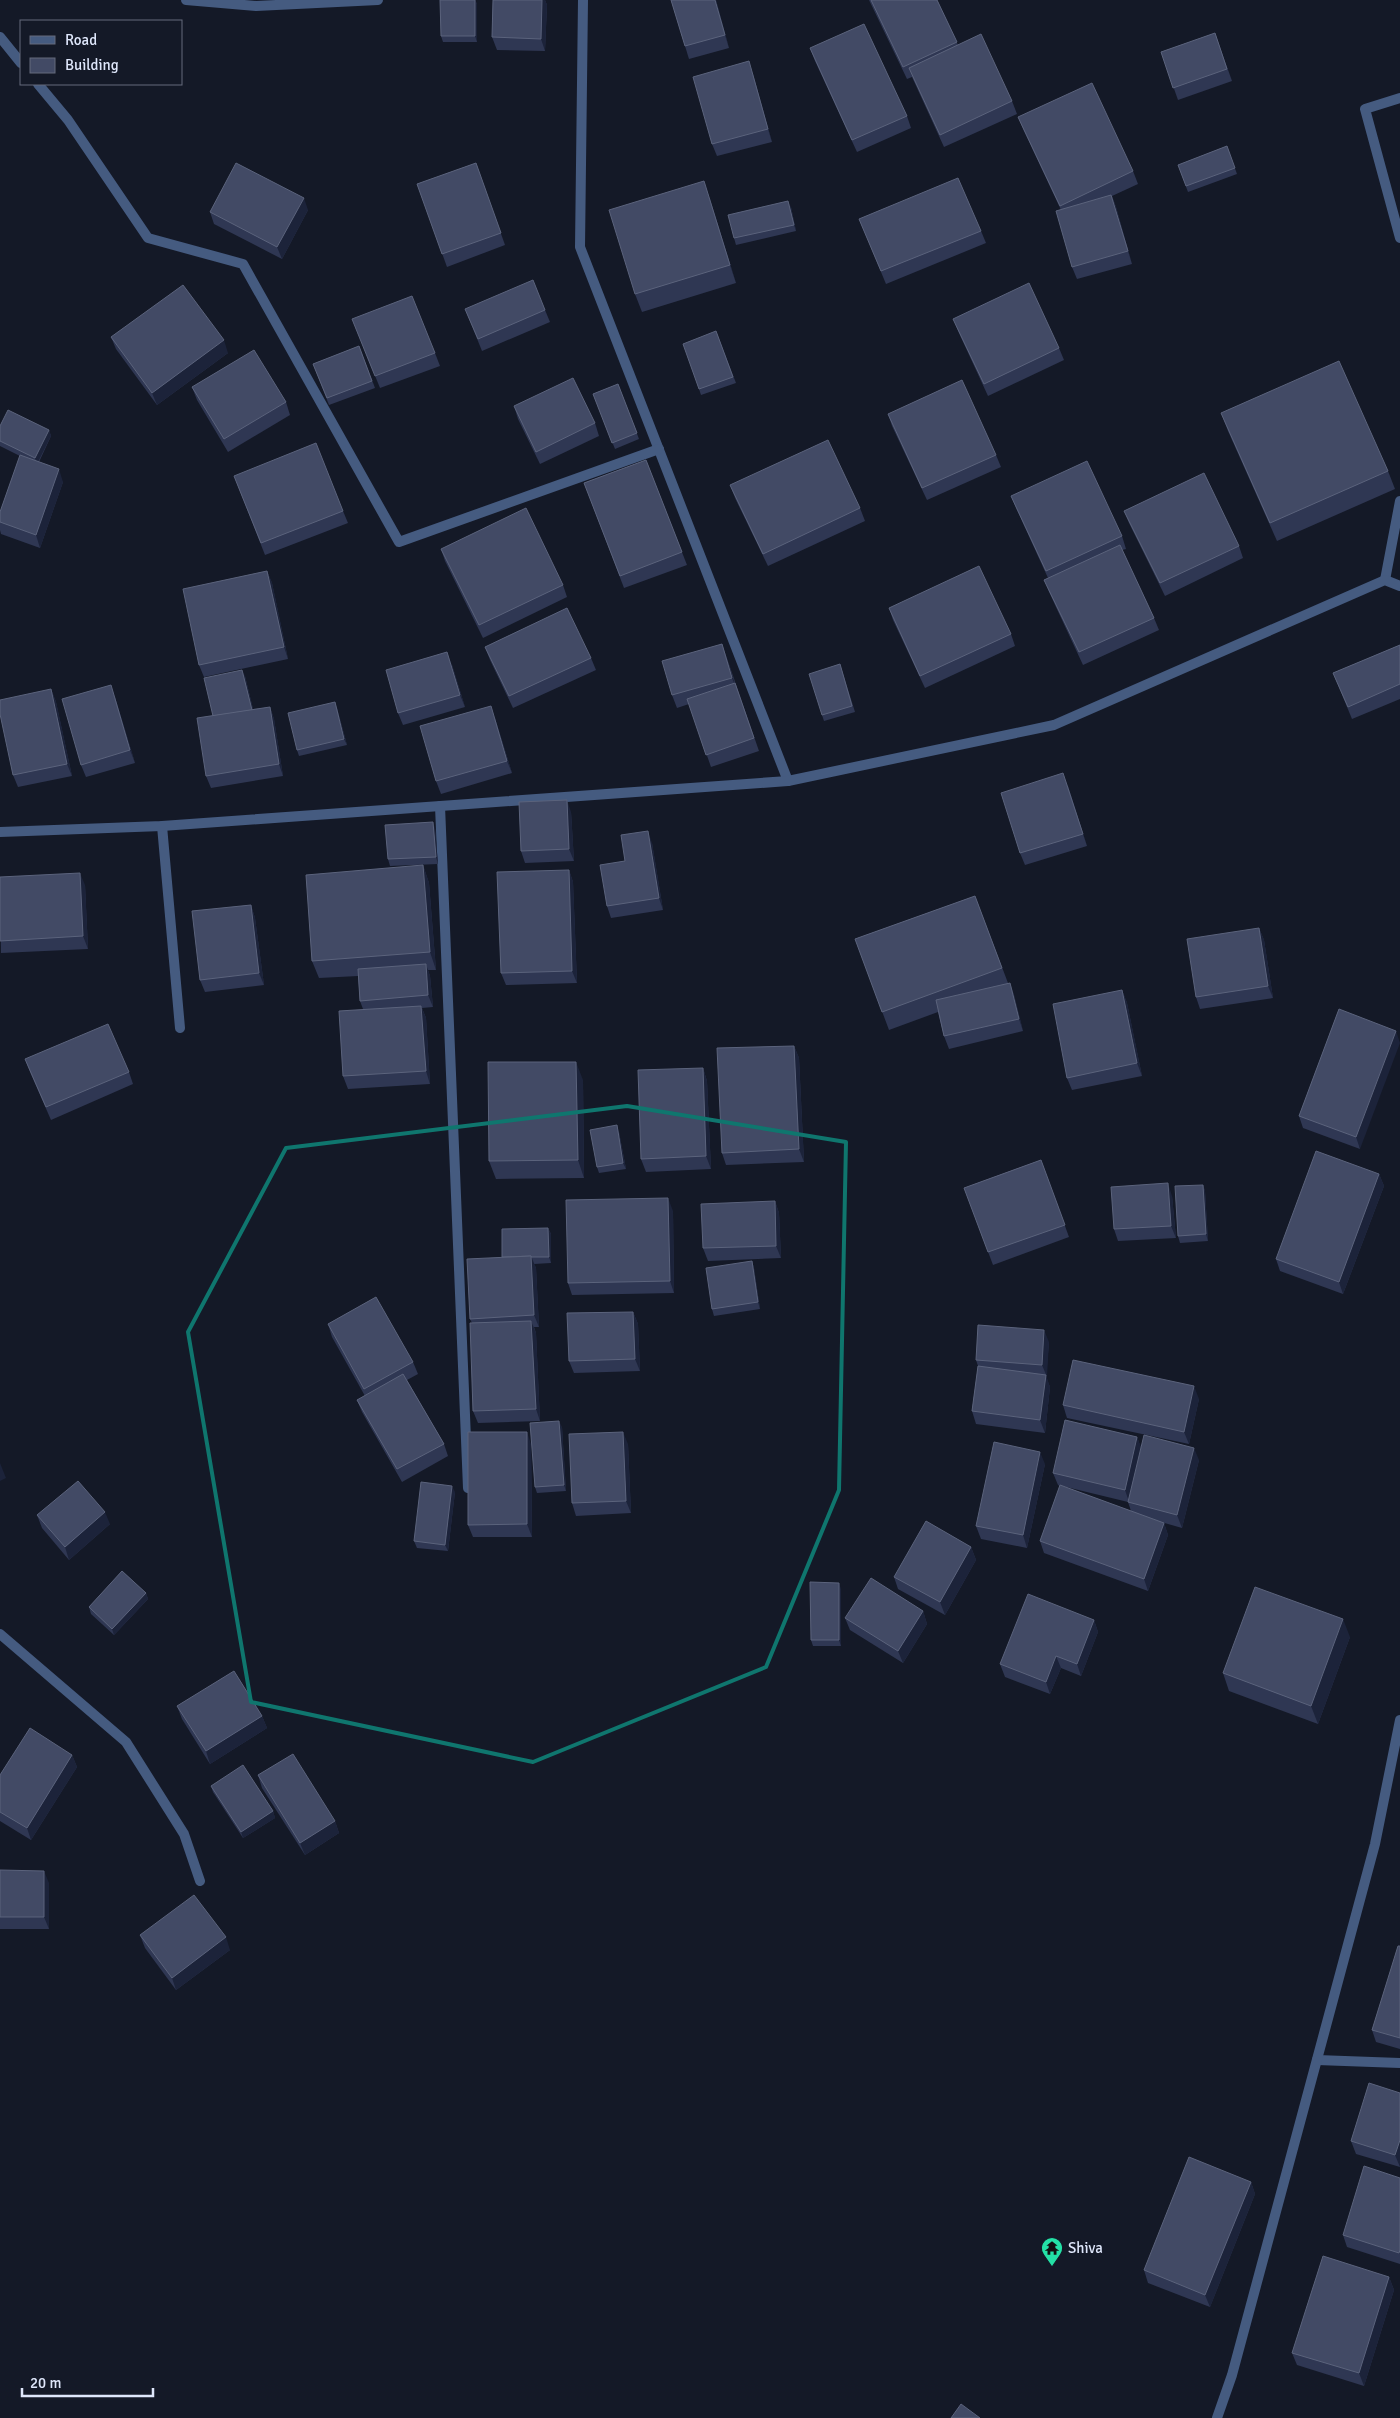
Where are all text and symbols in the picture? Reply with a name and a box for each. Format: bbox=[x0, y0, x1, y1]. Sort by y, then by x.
legend bbox=[20, 20, 182, 85]
text: Road bbox=[65, 31, 97, 49]
text: Building bbox=[65, 56, 119, 74]
temple icon: Shiva bbox=[1040, 2236, 1064, 2267]
place label: Shiva bbox=[1068, 2239, 1103, 2257]
scale bar bbox=[22, 2366, 154, 2398]
text: 20 m bbox=[30, 2374, 61, 2392]

